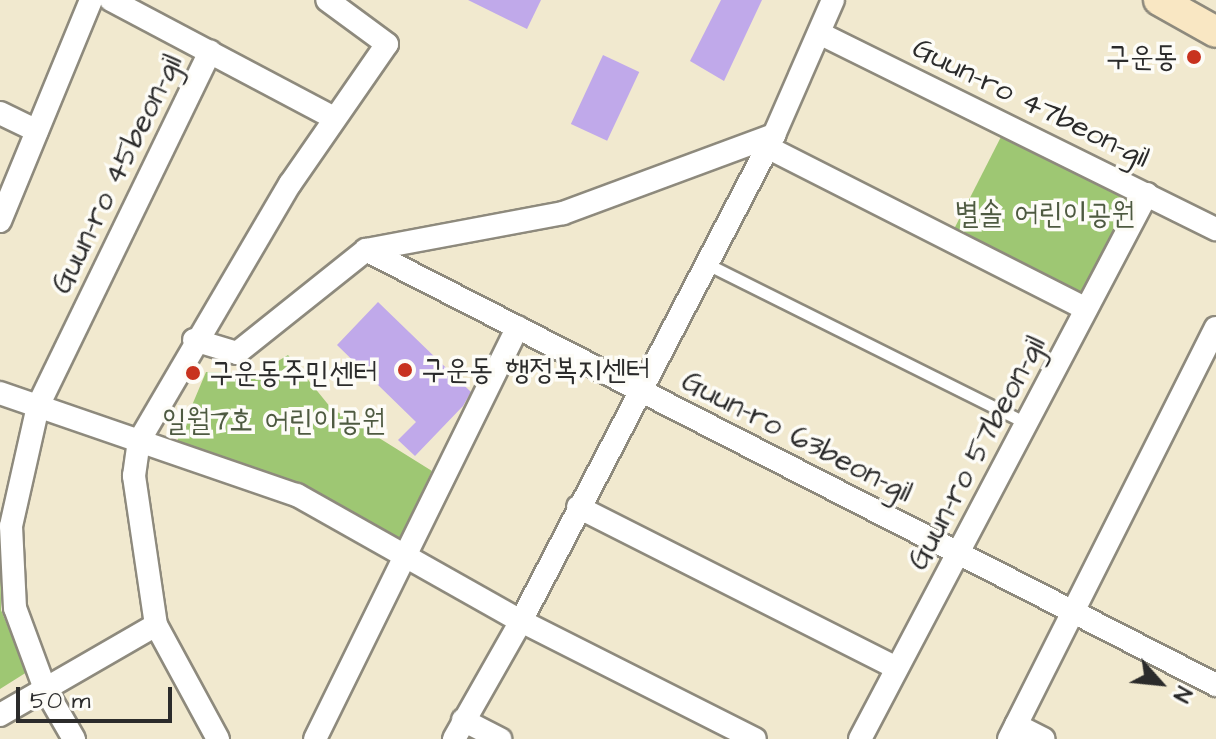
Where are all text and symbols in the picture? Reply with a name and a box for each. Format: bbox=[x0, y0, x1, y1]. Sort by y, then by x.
street label: Guun-ro 47beon-gil bbox=[907, 30, 1155, 176]
place label: 구운동 bbox=[1106, 39, 1178, 75]
marker: 구운동 bbox=[1185, 48, 1203, 66]
street label: Guun-ro 45beon-gil bbox=[43, 49, 191, 299]
park label: 별솔 어린이공원 bbox=[955, 196, 1135, 232]
street label: Guun-ro 57beon-gil bbox=[900, 330, 1054, 576]
place label: 구운동 행정복지센터 bbox=[421, 352, 650, 388]
place label: 구운동주민센터 bbox=[209, 355, 378, 391]
marker: 구운동 행정복지센터 bbox=[396, 361, 414, 379]
street label: Guun-ro 63beon-gil bbox=[676, 363, 918, 511]
marker: 구운동주민센터 bbox=[184, 364, 202, 382]
park label: 일월7호 어린이공원 bbox=[162, 403, 386, 439]
north arrow bbox=[1120, 643, 1200, 723]
scale bar bbox=[20, 671, 176, 721]
text: N bbox=[1165, 681, 1199, 707]
text: 50 m bbox=[30, 684, 90, 718]

